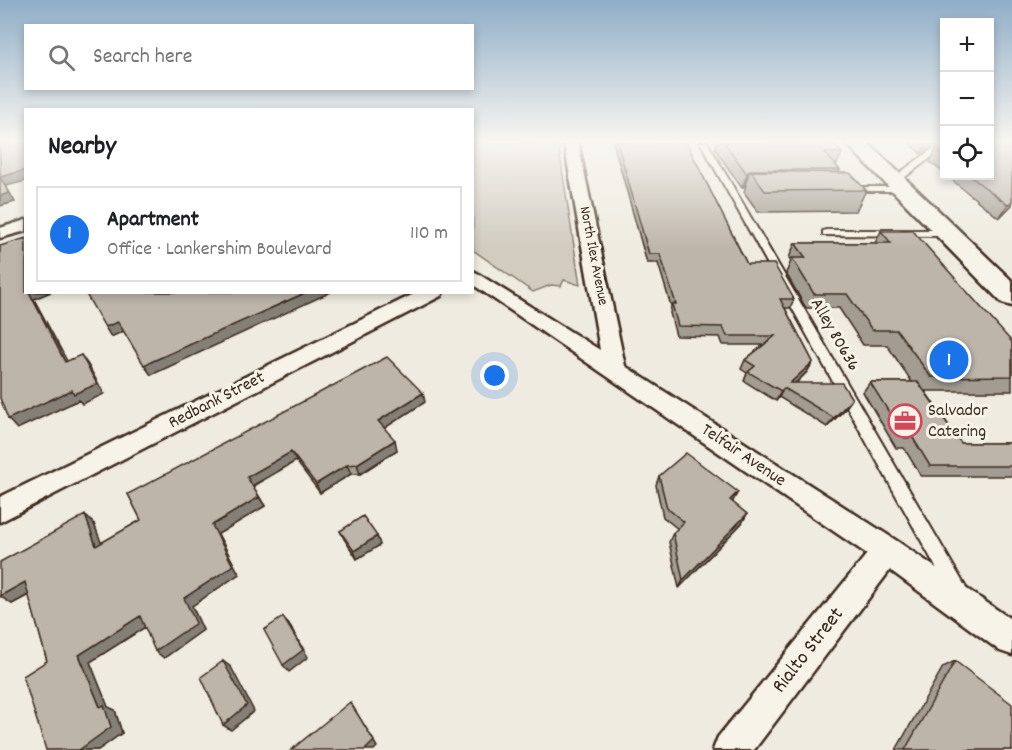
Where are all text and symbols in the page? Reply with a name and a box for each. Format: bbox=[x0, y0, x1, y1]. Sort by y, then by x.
map controls bbox=[940, 18, 994, 180]
button: + bbox=[940, 18, 994, 72]
search box bbox=[24, 24, 474, 90]
icon: search bbox=[45, 41, 78, 74]
text: Search here bbox=[93, 42, 192, 73]
button: − bbox=[940, 72, 994, 126]
button: locate bbox=[940, 126, 994, 180]
text: Nearby bbox=[48, 129, 116, 166]
text: Apartment bbox=[107, 205, 199, 236]
street label: North Ilex Avenue bbox=[573, 205, 613, 308]
text: 1 bbox=[67, 220, 72, 248]
text: 110 m bbox=[410, 220, 448, 248]
text: Office · Lankershim Boulevard bbox=[107, 236, 332, 264]
street label: Alley 80636 bbox=[803, 294, 865, 376]
pin: 1 bbox=[930, 338, 968, 382]
your location bbox=[480, 361, 509, 390]
street label: Redbank Street bbox=[165, 366, 270, 436]
place label: Salvador Catering bbox=[928, 399, 988, 445]
office icon: Salvador Catering bbox=[887, 403, 923, 439]
street label: Telfair Avenue bbox=[696, 418, 790, 494]
street label: Rialto Street bbox=[766, 601, 852, 700]

